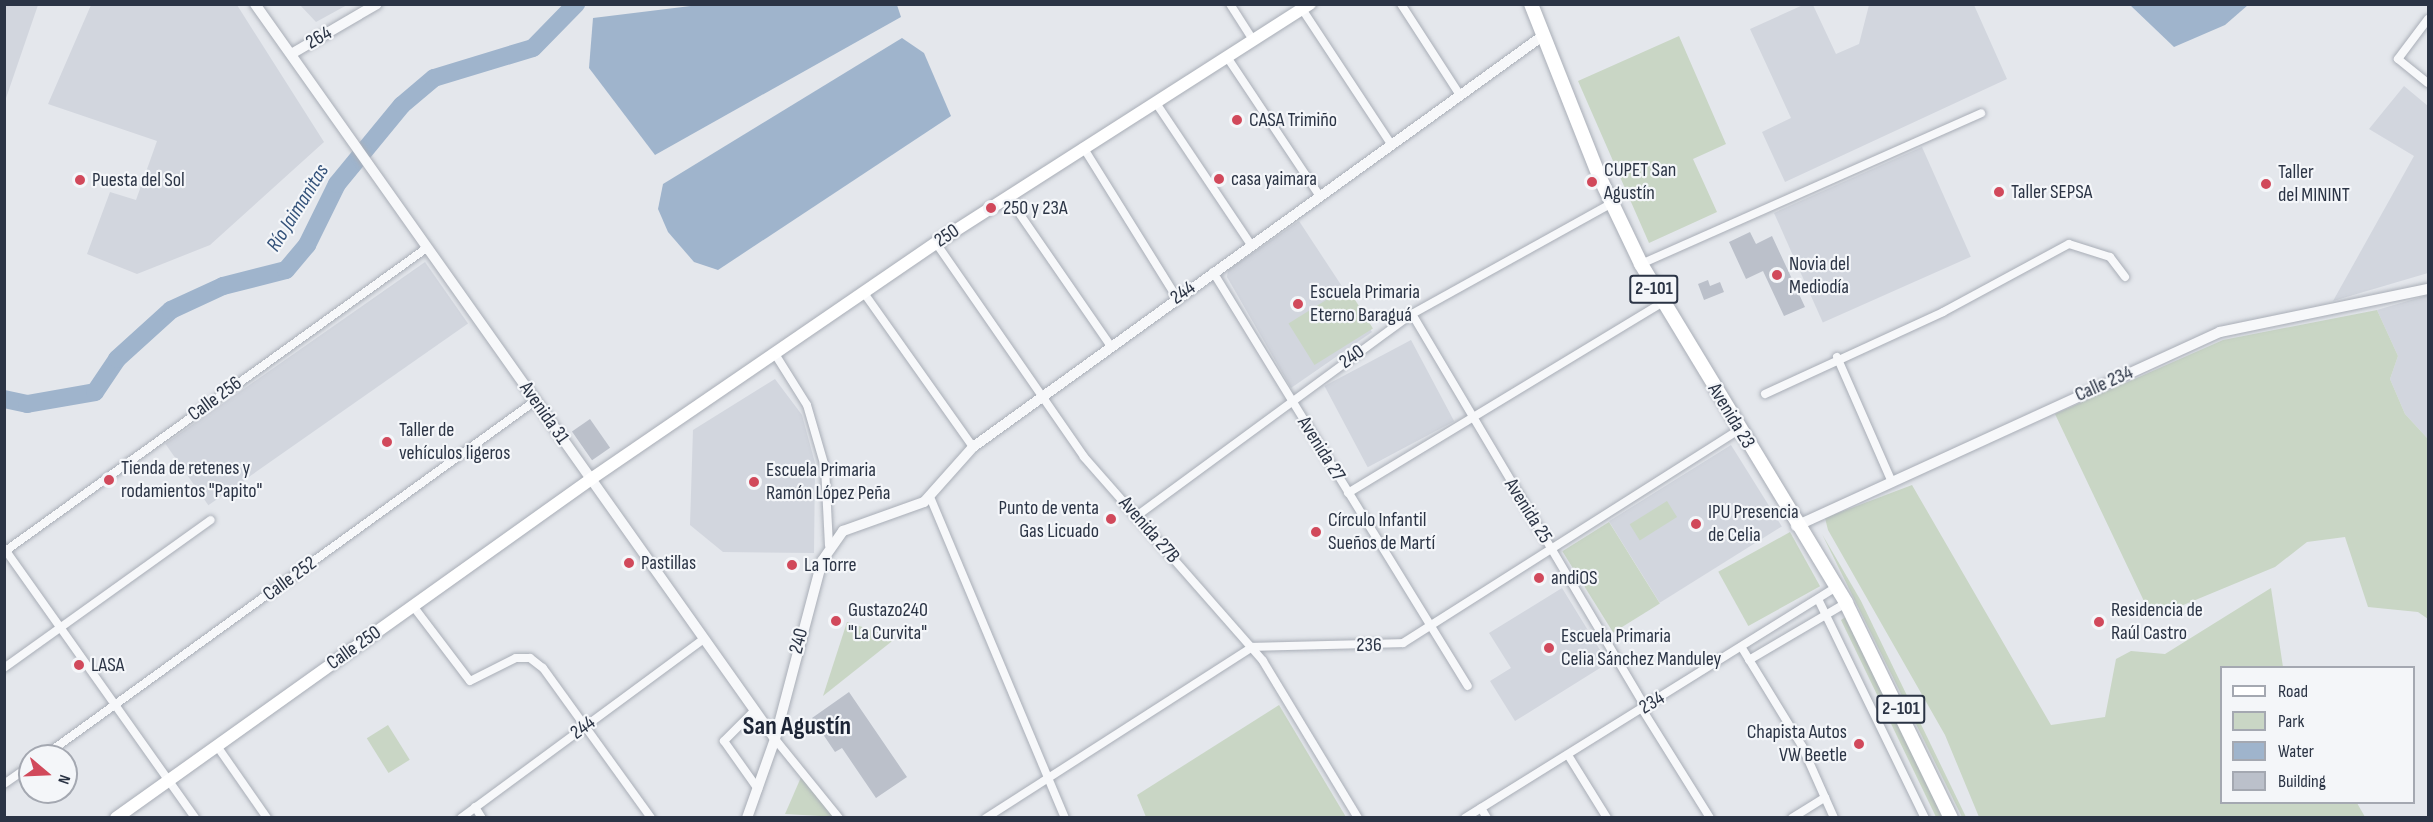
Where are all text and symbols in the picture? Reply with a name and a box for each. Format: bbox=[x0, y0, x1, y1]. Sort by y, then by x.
street label: 264 bbox=[302, 21, 336, 55]
place label: CASA Trimiño bbox=[1249, 108, 1337, 132]
marker: CASA Trimiño bbox=[1230, 113, 1244, 127]
place label: CUPET San Agustín bbox=[1604, 158, 1676, 205]
water label: Río Jaimanitas bbox=[261, 160, 335, 256]
place label: Taller del MININT bbox=[2278, 160, 2350, 207]
place label: casa yaimara bbox=[1231, 167, 1317, 191]
place label: Puesta del Sol bbox=[92, 168, 185, 192]
marker: casa yaimara bbox=[1212, 172, 1226, 186]
marker: Puesta del Sol bbox=[73, 173, 87, 187]
marker: CUPET San Agustín bbox=[1585, 175, 1599, 189]
marker: Taller del MININT bbox=[2259, 177, 2273, 191]
place label: Taller SEPSA bbox=[2011, 180, 2092, 204]
marker: Taller SEPSA bbox=[1992, 185, 2006, 199]
place label: 250 y 23A bbox=[1003, 196, 1067, 220]
marker: 250 y 23A bbox=[984, 201, 998, 215]
street label: 250 bbox=[930, 219, 964, 253]
place label: Novia del Mediodía bbox=[1789, 252, 1850, 299]
marker: Novia del Mediodía bbox=[1770, 268, 1784, 282]
road number: 2-101 bbox=[1628, 274, 1680, 304]
street label: 244 bbox=[1166, 276, 1200, 310]
place label: Escuela Primaria Eterno Baraguá bbox=[1310, 280, 1420, 327]
marker: Escuela Primaria Eterno Baraguá bbox=[1291, 297, 1305, 311]
street label: 240 bbox=[1335, 340, 1369, 374]
street label: Calle 234 bbox=[2071, 361, 2137, 407]
street label: Calle 256 bbox=[183, 371, 247, 427]
street label: Avenida 31 bbox=[514, 377, 574, 449]
street label: Avenida 23 bbox=[1702, 379, 1760, 453]
street label: Avenida 27 bbox=[1292, 412, 1350, 486]
place label: Taller de vehículos ligeros bbox=[399, 418, 510, 465]
marker: Taller de vehículos ligeros bbox=[380, 435, 394, 449]
place label: Tienda de retenes y rodamientos "Papito" bbox=[121, 456, 262, 503]
place label: Escuela Primaria Ramón López Peña bbox=[766, 458, 890, 505]
marker: Tienda de retenes y rodamientos "Papito" bbox=[102, 473, 116, 487]
street label: Avenida 25 bbox=[1499, 474, 1557, 548]
marker: Escuela Primaria Ramón López Peña bbox=[747, 475, 761, 489]
street label: Avenida 27B bbox=[1113, 492, 1185, 568]
place label: Punto de venta Gas Licuado bbox=[999, 496, 1099, 543]
place label: IPU Presencia de Celia bbox=[1708, 500, 1799, 547]
place label: Círculo Infantil Sueños de Martí bbox=[1328, 508, 1435, 555]
marker: Punto de venta Gas Licuado bbox=[1104, 512, 1118, 526]
marker: IPU Presencia de Celia bbox=[1689, 517, 1703, 531]
marker: Círculo Infantil Sueños de Martí bbox=[1309, 525, 1323, 539]
place label: Pastillas bbox=[641, 551, 696, 575]
street label: Calle 252 bbox=[259, 552, 321, 606]
place label: La Torre bbox=[804, 553, 857, 577]
marker: Pastillas bbox=[622, 556, 636, 570]
marker: La Torre bbox=[785, 558, 799, 572]
place label: andiOS bbox=[1551, 566, 1598, 590]
marker: andiOS bbox=[1532, 571, 1546, 585]
place label: Gustazo240 "La Curvita" bbox=[848, 598, 928, 645]
place label: Residencia de Raúl Castro bbox=[2111, 598, 2203, 645]
marker: Gustazo240 "La Curvita" bbox=[829, 614, 843, 628]
marker: Residencia de Raúl Castro bbox=[2092, 615, 2106, 629]
street label: Calle 250 bbox=[322, 621, 386, 675]
place label: Escuela Primaria Celia Sánchez Manduley bbox=[1561, 624, 1721, 671]
street label: 240 bbox=[784, 626, 814, 656]
street label: 236 bbox=[1356, 633, 1382, 657]
marker: Escuela Primaria Celia Sánchez Manduley bbox=[1542, 641, 1556, 655]
place label: LASA bbox=[91, 653, 124, 677]
marker: LASA bbox=[72, 658, 86, 672]
legend bbox=[2220, 666, 2415, 804]
text: Road bbox=[2278, 681, 2308, 702]
street label: 234 bbox=[1635, 686, 1669, 720]
road number: 2-101 bbox=[1876, 694, 1926, 724]
street label: 244 bbox=[566, 711, 600, 745]
district label: San Agustín bbox=[743, 711, 851, 743]
text: Park bbox=[2278, 711, 2304, 732]
place label: Chapista Autos VW Beetle bbox=[1747, 720, 1847, 767]
marker: Chapista Autos VW Beetle bbox=[1852, 737, 1866, 751]
text: Water bbox=[2278, 741, 2314, 762]
north arrow bbox=[18, 744, 78, 804]
text: Building bbox=[2278, 771, 2326, 792]
text: N bbox=[53, 772, 74, 786]

